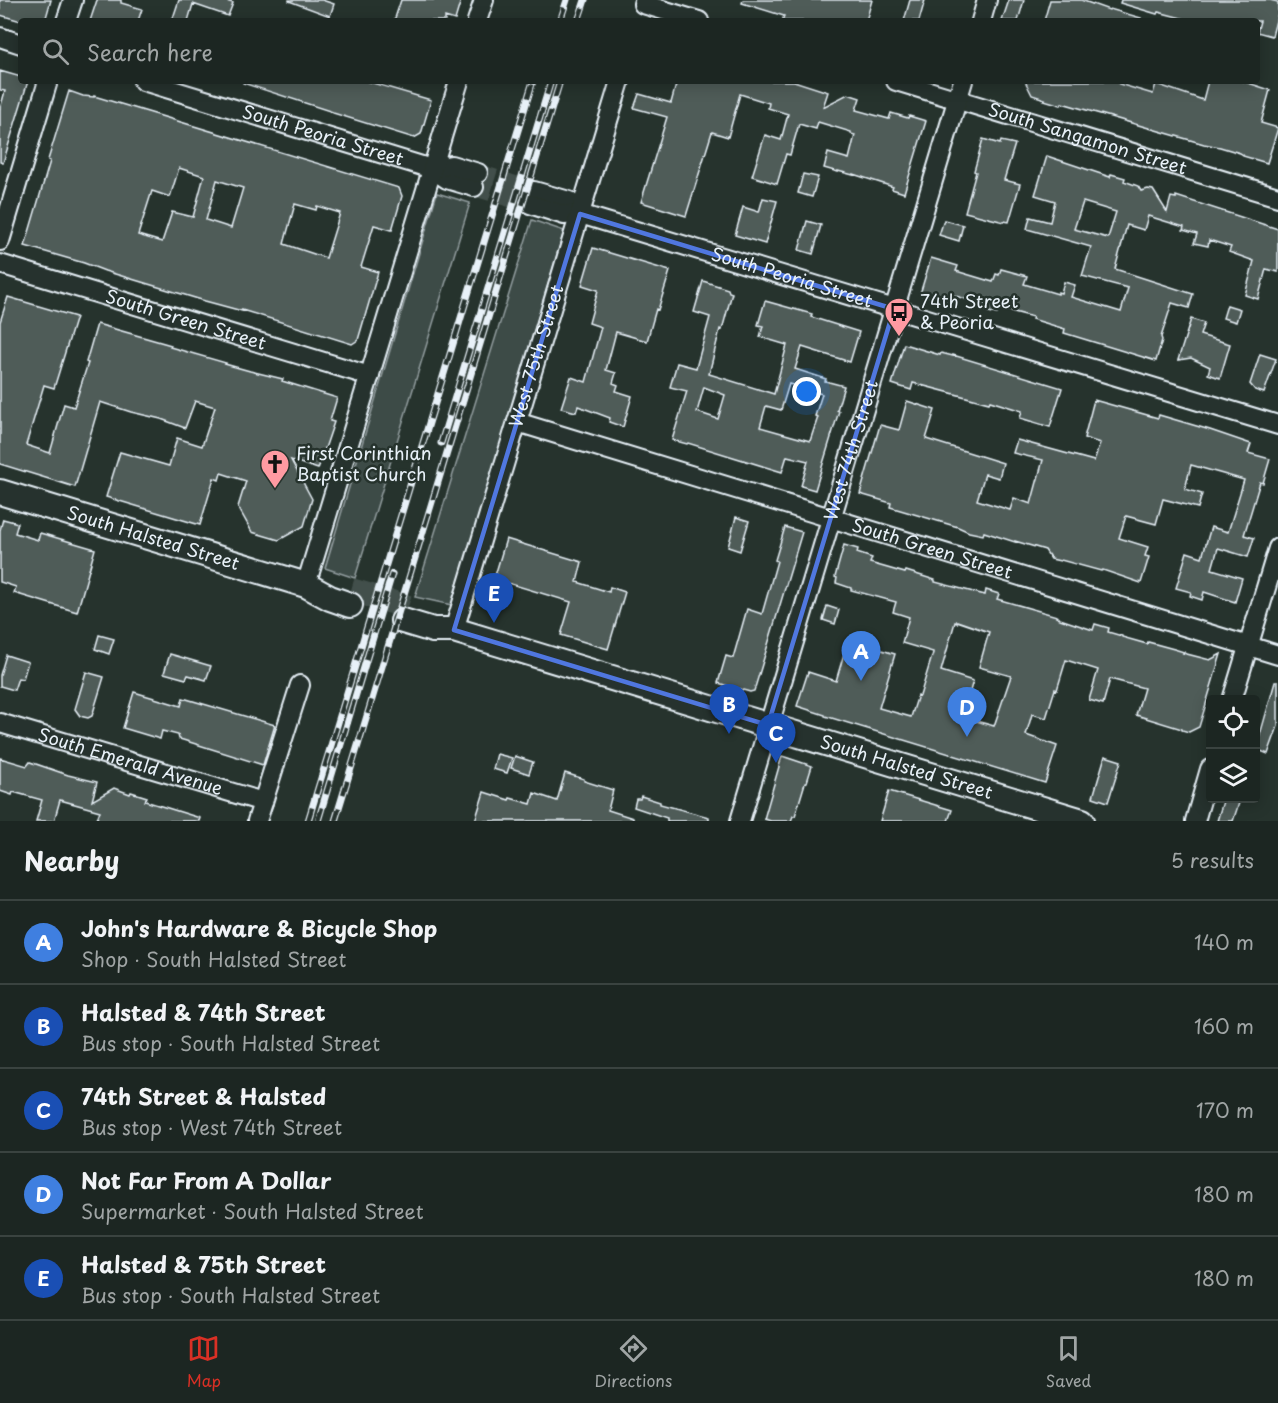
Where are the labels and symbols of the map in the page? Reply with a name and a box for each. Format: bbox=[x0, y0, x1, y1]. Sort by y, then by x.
street label: South Sangamon Street bbox=[985, 95, 1190, 181]
street label: South Peoria Street bbox=[239, 97, 407, 172]
street label: South Peoria Street bbox=[708, 239, 876, 314]
street label: West 75th Street bbox=[501, 281, 570, 430]
street label: South Green Street bbox=[103, 282, 270, 356]
place label: 74th Street & Peoria bbox=[920, 287, 1018, 335]
bus stop icon: 74th Street & Peoria bbox=[883, 296, 915, 338]
street label: West 74th Street bbox=[816, 376, 884, 524]
your location bbox=[792, 377, 821, 406]
place label: First Corinthian Baptist Church bbox=[296, 439, 431, 487]
church icon: First Corinthian Baptist Church bbox=[259, 448, 291, 490]
street label: South Halsted Street bbox=[64, 498, 243, 576]
street label: South Green Street bbox=[849, 510, 1016, 585]
pin: E bbox=[474, 574, 514, 623]
pin: A bbox=[842, 632, 880, 681]
pin: B bbox=[710, 684, 748, 734]
pin: D bbox=[948, 688, 986, 737]
pin: C bbox=[756, 714, 796, 763]
street label: South Emerald Avenue bbox=[35, 720, 226, 801]
street label: South Halsted Street bbox=[817, 727, 996, 805]

